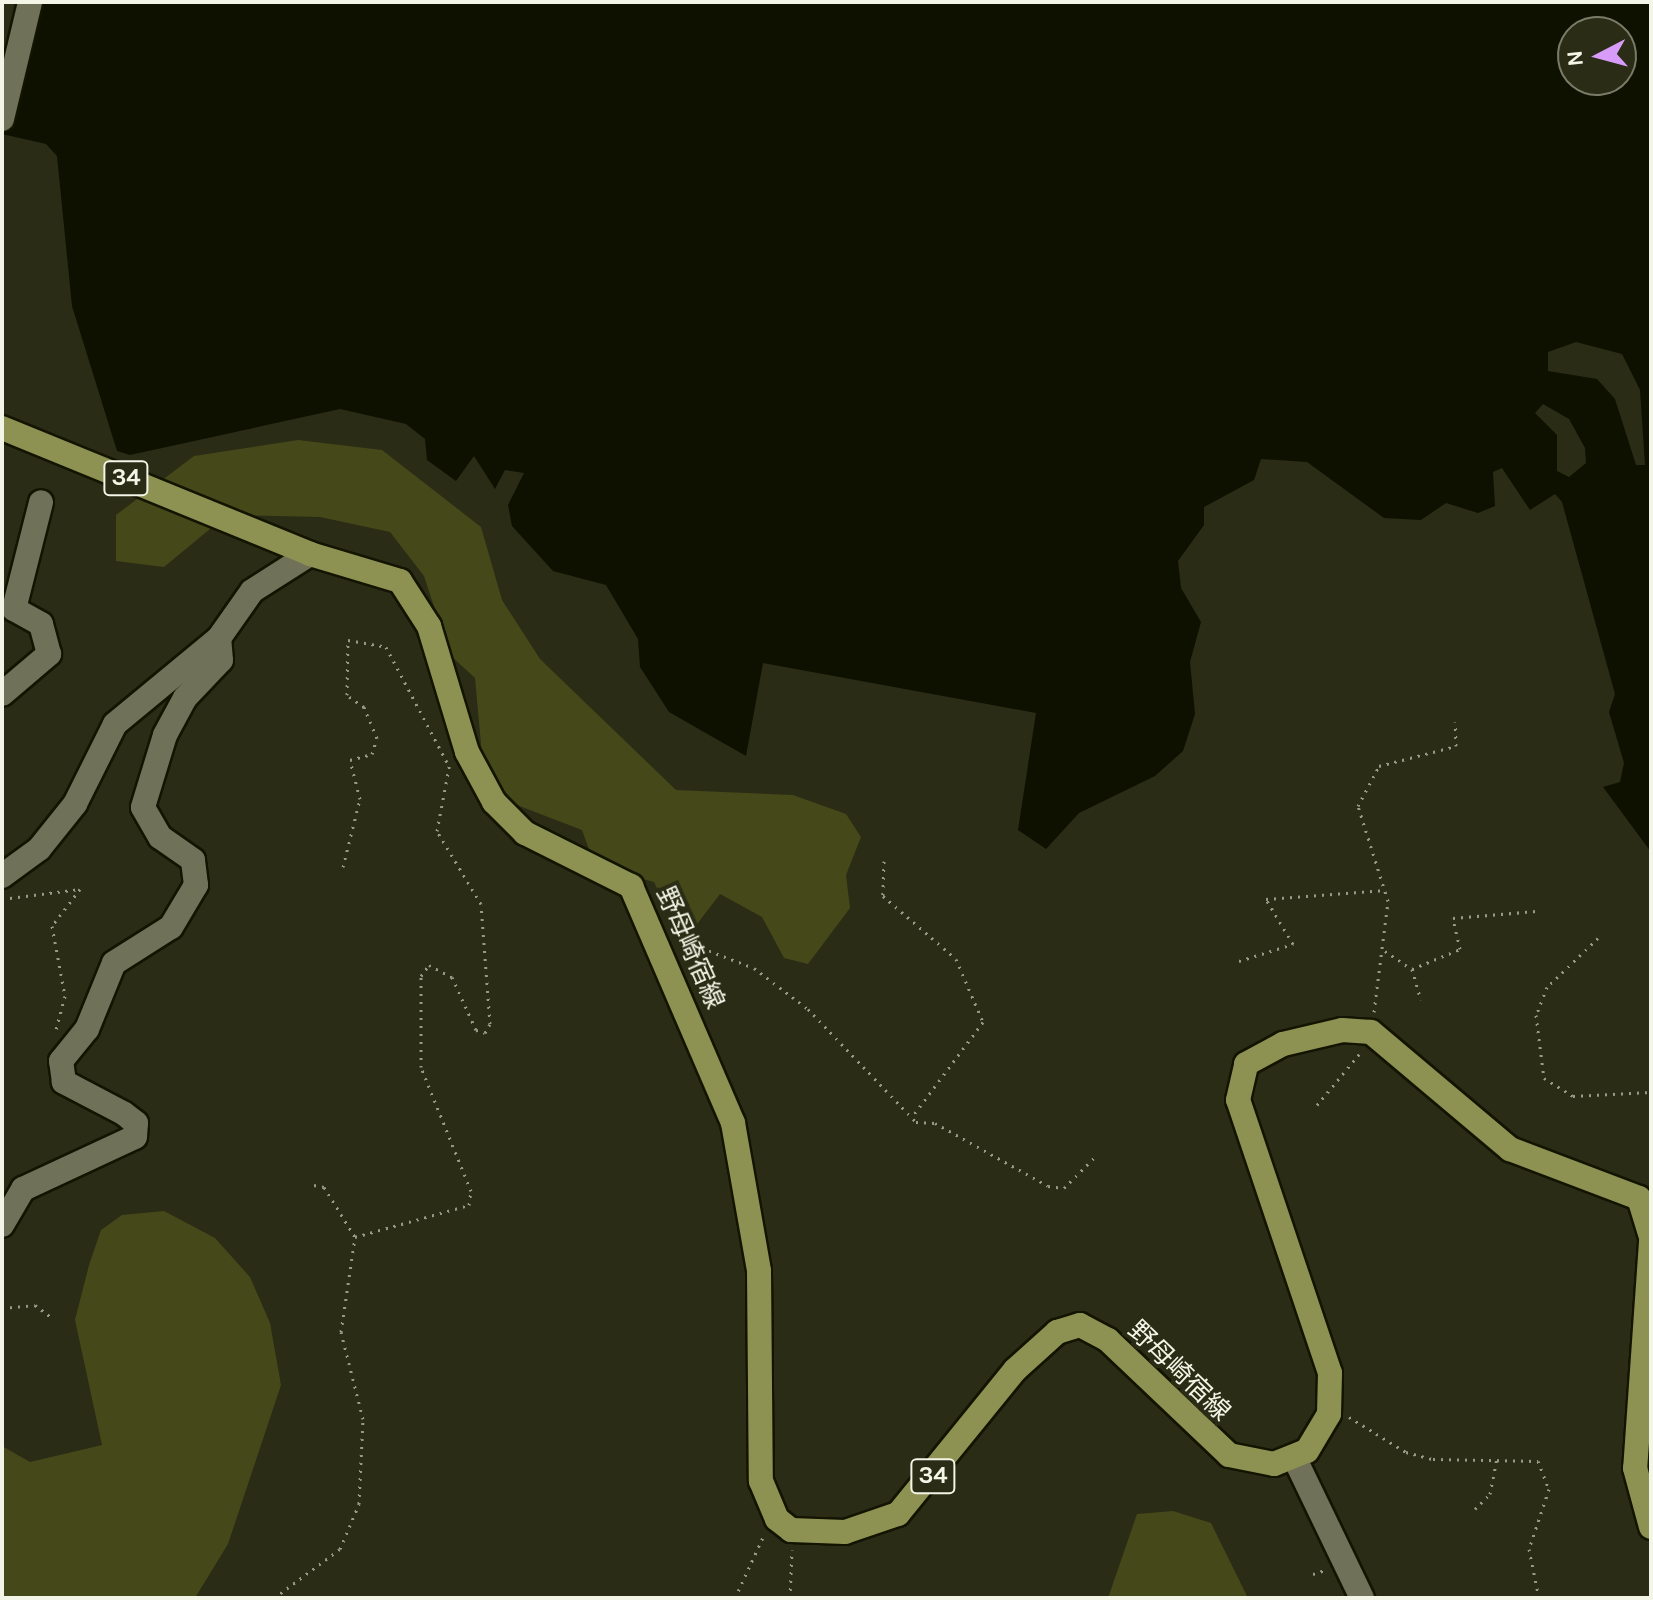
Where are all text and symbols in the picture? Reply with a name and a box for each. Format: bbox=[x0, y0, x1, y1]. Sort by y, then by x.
north arrow bbox=[1557, 16, 1637, 96]
text: N bbox=[1561, 49, 1589, 68]
road number: 34 bbox=[102, 458, 150, 498]
street label: 野母崎宿線 bbox=[649, 882, 731, 1014]
street label: 野母崎宿線 bbox=[1121, 1315, 1237, 1427]
road number: 34 bbox=[909, 1456, 957, 1496]

